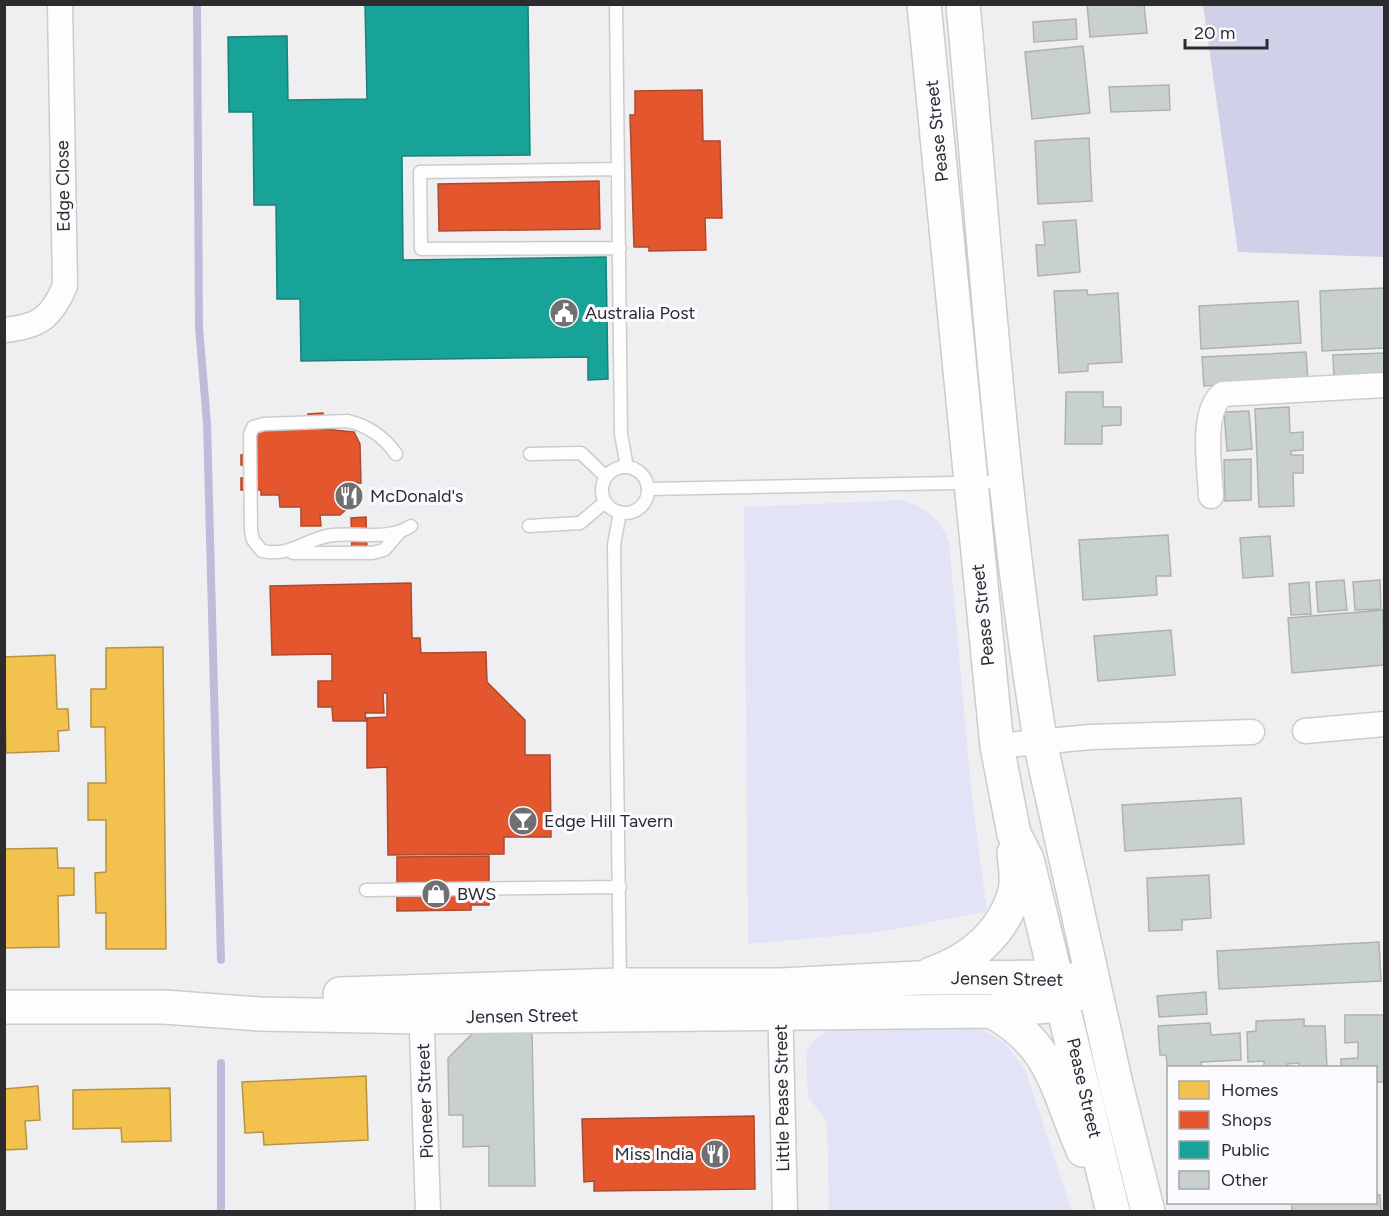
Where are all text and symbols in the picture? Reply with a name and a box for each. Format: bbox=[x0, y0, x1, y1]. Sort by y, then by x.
scale bar bbox=[1185, 12, 1268, 50]
text: 20 m bbox=[1194, 22, 1235, 44]
street label: Pease Street bbox=[921, 79, 953, 183]
street label: Edge Close bbox=[51, 140, 75, 232]
public building icon: Australia Post bbox=[548, 297, 580, 329]
place label: Australia Post bbox=[585, 302, 696, 324]
restaurant icon: McDonald's bbox=[333, 480, 365, 512]
place label: McDonald's bbox=[370, 485, 464, 507]
street label: Pease Street bbox=[967, 563, 999, 667]
bar icon: Edge Hill Tavern bbox=[507, 805, 539, 837]
place label: Edge Hill Tavern bbox=[544, 810, 673, 832]
shop icon: BWS bbox=[420, 878, 452, 910]
place label: BWS bbox=[457, 883, 496, 905]
street label: Jensen Street bbox=[951, 967, 1064, 991]
street label: Jensen Street bbox=[466, 1004, 579, 1028]
street label: Little Pease Street bbox=[770, 1024, 794, 1172]
street label: Pease Street bbox=[1062, 1036, 1106, 1141]
street label: Pioneer Street bbox=[412, 1043, 438, 1159]
legend bbox=[1167, 1066, 1377, 1204]
text: Homes bbox=[1221, 1079, 1279, 1101]
text: Shops bbox=[1221, 1109, 1272, 1131]
restaurant icon: Miss India bbox=[699, 1138, 731, 1170]
text: Public bbox=[1221, 1139, 1270, 1161]
place label: Miss India bbox=[615, 1143, 694, 1165]
text: Other bbox=[1221, 1169, 1268, 1191]

